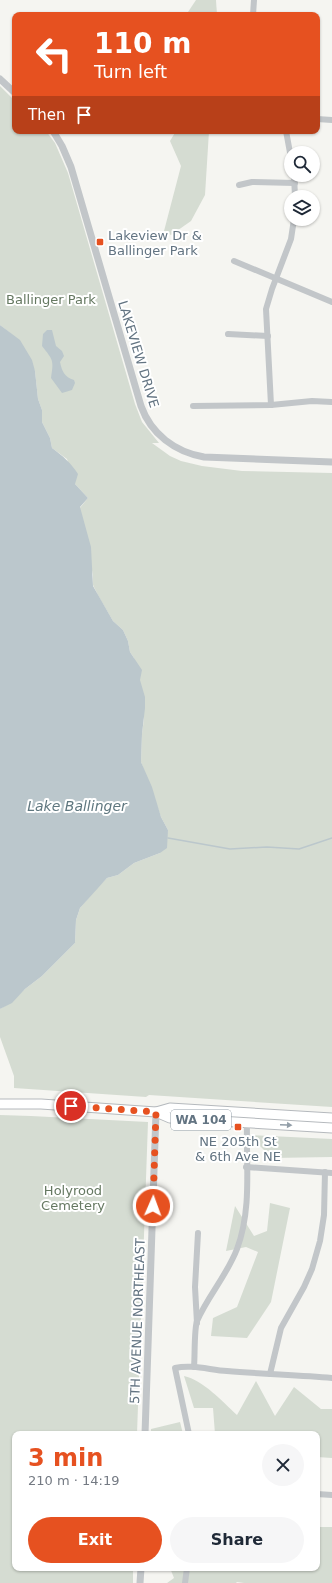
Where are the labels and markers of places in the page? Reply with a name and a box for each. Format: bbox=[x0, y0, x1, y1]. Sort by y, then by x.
place label: Lakeview Dr & Ballinger Park bbox=[108, 228, 202, 258]
marker: Lakeview Dr & Ballinger Park bbox=[95, 237, 105, 247]
pin bbox=[54, 1089, 88, 1123]
marker: NE 205th St & 6th Ave NE bbox=[233, 1122, 243, 1132]
place label: NE 205th St & 6th Ave NE bbox=[195, 1134, 281, 1164]

